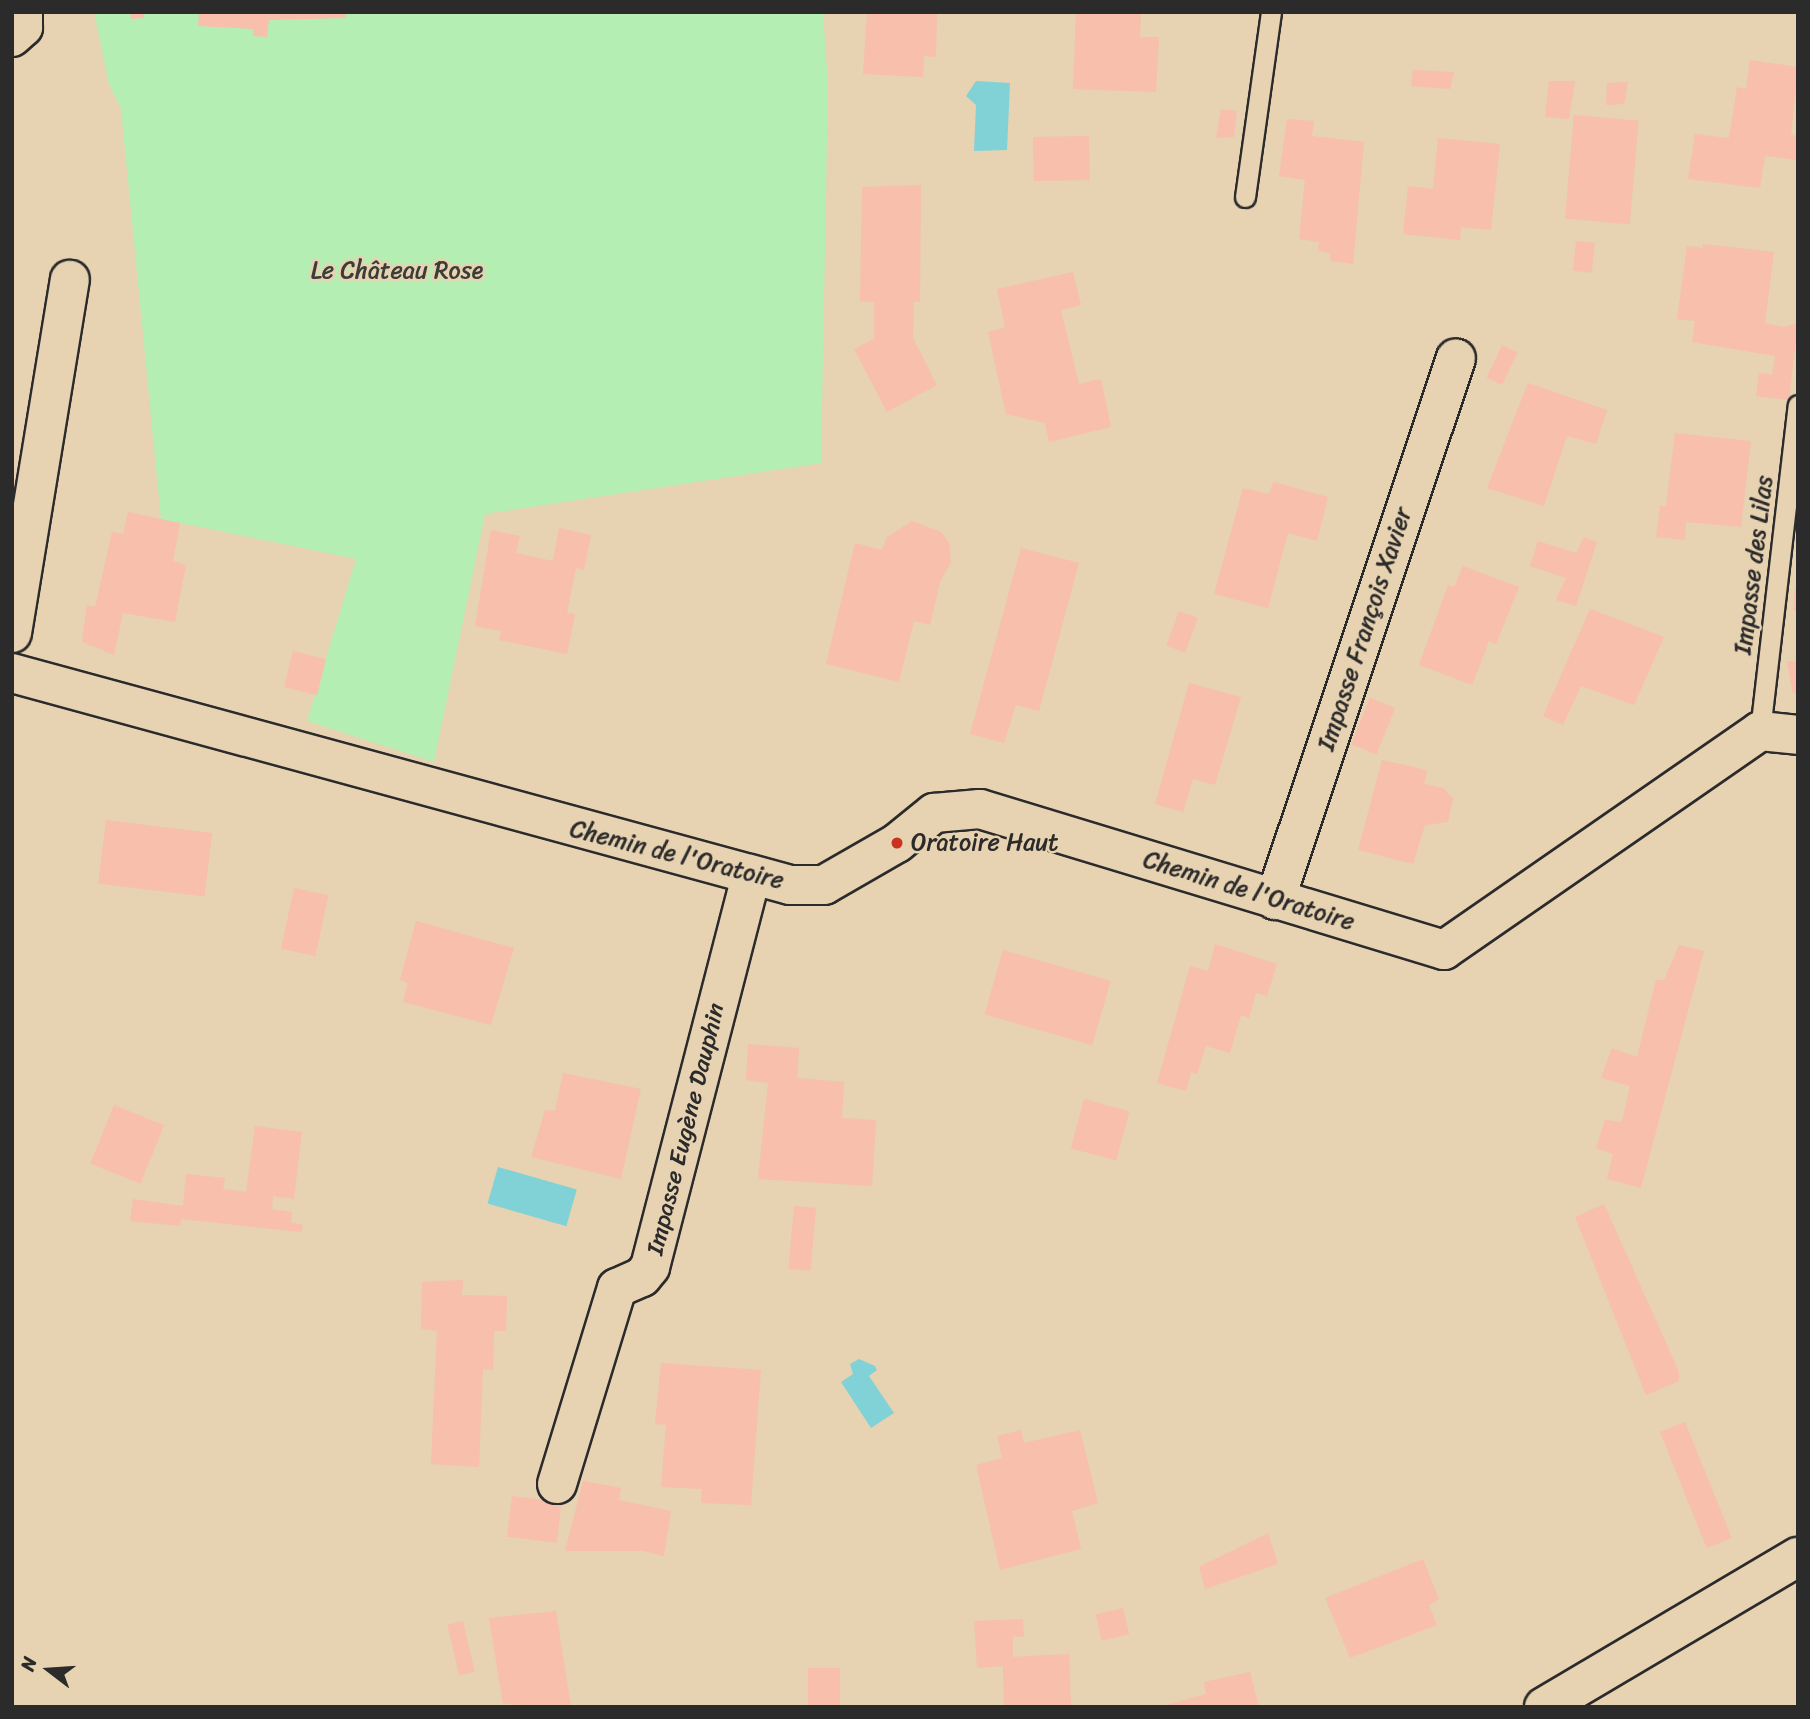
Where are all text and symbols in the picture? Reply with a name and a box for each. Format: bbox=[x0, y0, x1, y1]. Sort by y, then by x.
park label: Le Château Rose bbox=[310, 257, 484, 285]
street label: Impasse des Lilas bbox=[1729, 473, 1779, 657]
street label: Impasse François Xavier bbox=[1312, 505, 1418, 753]
street label: Chemin de l'Oratoire bbox=[567, 814, 787, 896]
place label: Oratoire Haut bbox=[911, 829, 1059, 857]
marker: Oratoire Haut bbox=[889, 835, 905, 851]
street label: Chemin de l'Oratoire bbox=[1140, 845, 1358, 937]
street label: Impasse Eugène Dauphin bbox=[641, 1000, 731, 1258]
north arrow bbox=[14, 1635, 84, 1705]
text: N bbox=[11, 1653, 46, 1675]

